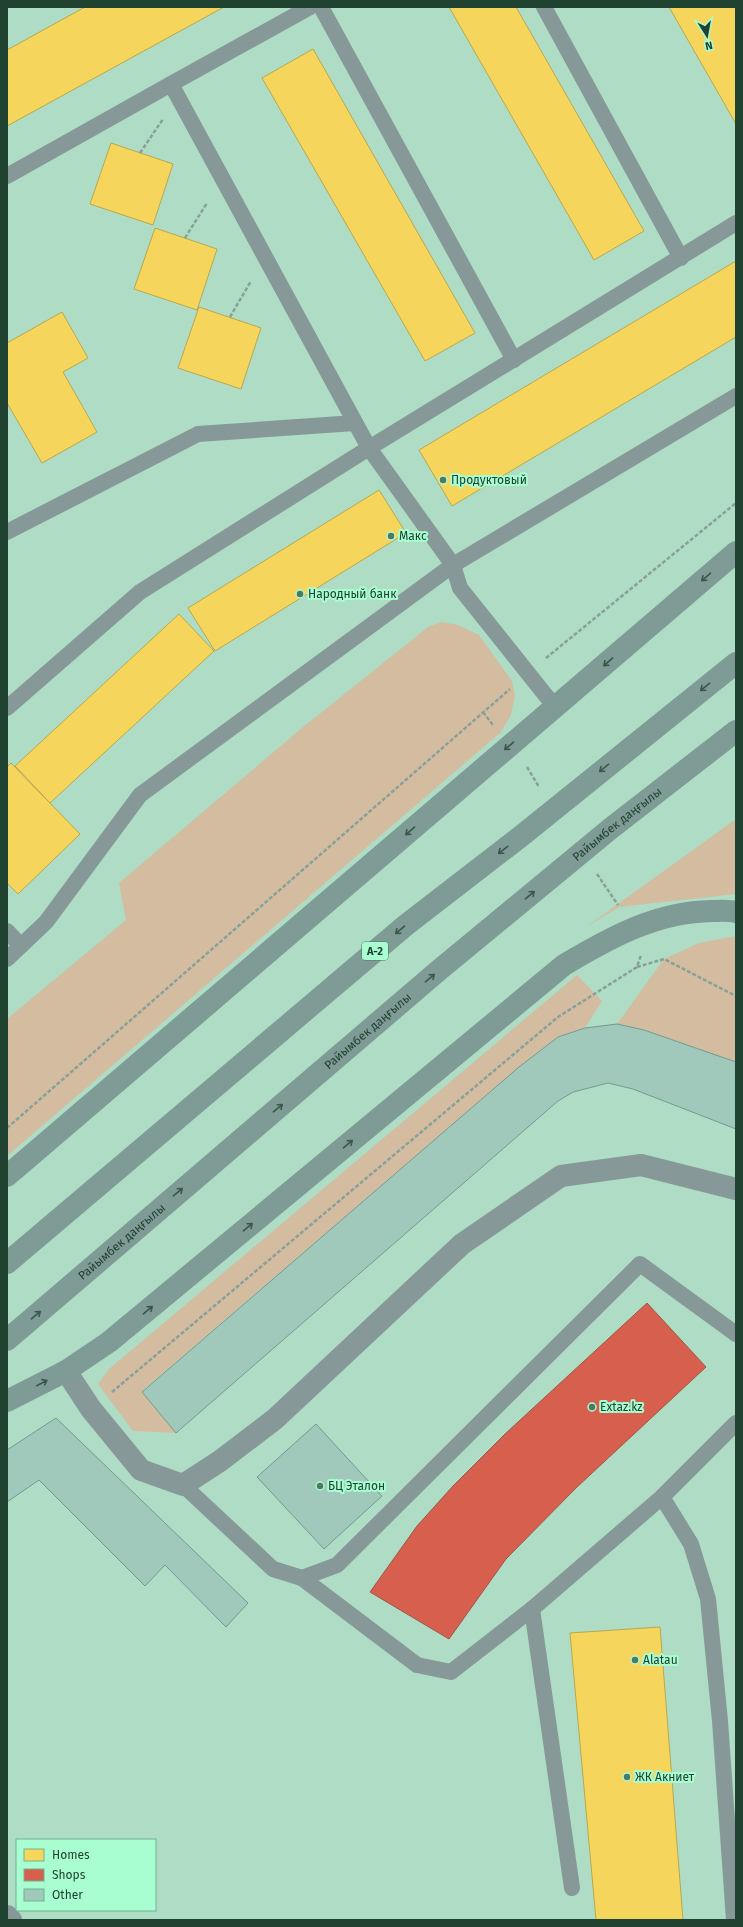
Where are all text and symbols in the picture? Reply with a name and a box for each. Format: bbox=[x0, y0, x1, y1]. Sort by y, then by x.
north arrow bbox=[687, 16, 727, 56]
text: N bbox=[704, 38, 714, 52]
place label: Продуктовый bbox=[451, 473, 527, 487]
marker: Продуктовый bbox=[438, 475, 448, 485]
place label: Макс bbox=[399, 529, 427, 543]
marker: Макс bbox=[386, 531, 396, 541]
one-way arrow bbox=[701, 573, 712, 582]
place label: Народный банк bbox=[308, 587, 397, 601]
marker: Народный банк bbox=[295, 589, 305, 599]
one-way arrow bbox=[602, 657, 613, 666]
one-way arrow bbox=[700, 682, 711, 691]
one-way arrow bbox=[503, 742, 514, 751]
one-way arrow bbox=[599, 764, 610, 773]
street label: Райымбек даңғылы bbox=[570, 784, 664, 864]
one-way arrow bbox=[405, 826, 415, 835]
one-way arrow bbox=[497, 846, 508, 854]
one-way arrow bbox=[525, 891, 536, 900]
one-way arrow bbox=[395, 925, 406, 934]
road number: A-2 bbox=[362, 942, 388, 960]
one-way arrow bbox=[425, 974, 435, 983]
street label: Райымбек даңғылы bbox=[321, 990, 414, 1072]
one-way arrow bbox=[272, 1103, 283, 1112]
one-way arrow bbox=[343, 1139, 354, 1148]
one-way arrow bbox=[173, 1187, 184, 1196]
street label: Райымбек даңғылы bbox=[75, 1201, 168, 1283]
one-way arrow bbox=[243, 1222, 254, 1231]
one-way arrow bbox=[143, 1305, 154, 1314]
one-way arrow bbox=[31, 1311, 41, 1320]
one-way arrow bbox=[35, 1379, 47, 1387]
place label: Extaz.kz bbox=[600, 1400, 643, 1414]
marker: Extaz.kz bbox=[587, 1402, 597, 1412]
place label: БЦ Эталон bbox=[328, 1479, 385, 1493]
marker: БЦ Эталон bbox=[315, 1481, 325, 1491]
place label: Alatau bbox=[643, 1653, 678, 1667]
marker: Alatau bbox=[630, 1655, 640, 1665]
place label: ЖК Акниет bbox=[635, 1770, 695, 1784]
marker: ЖК Акниет bbox=[622, 1772, 632, 1782]
legend bbox=[16, 1839, 156, 1911]
text: Homes bbox=[52, 1848, 90, 1862]
text: Shops bbox=[52, 1868, 86, 1882]
text: Other bbox=[52, 1888, 83, 1902]

